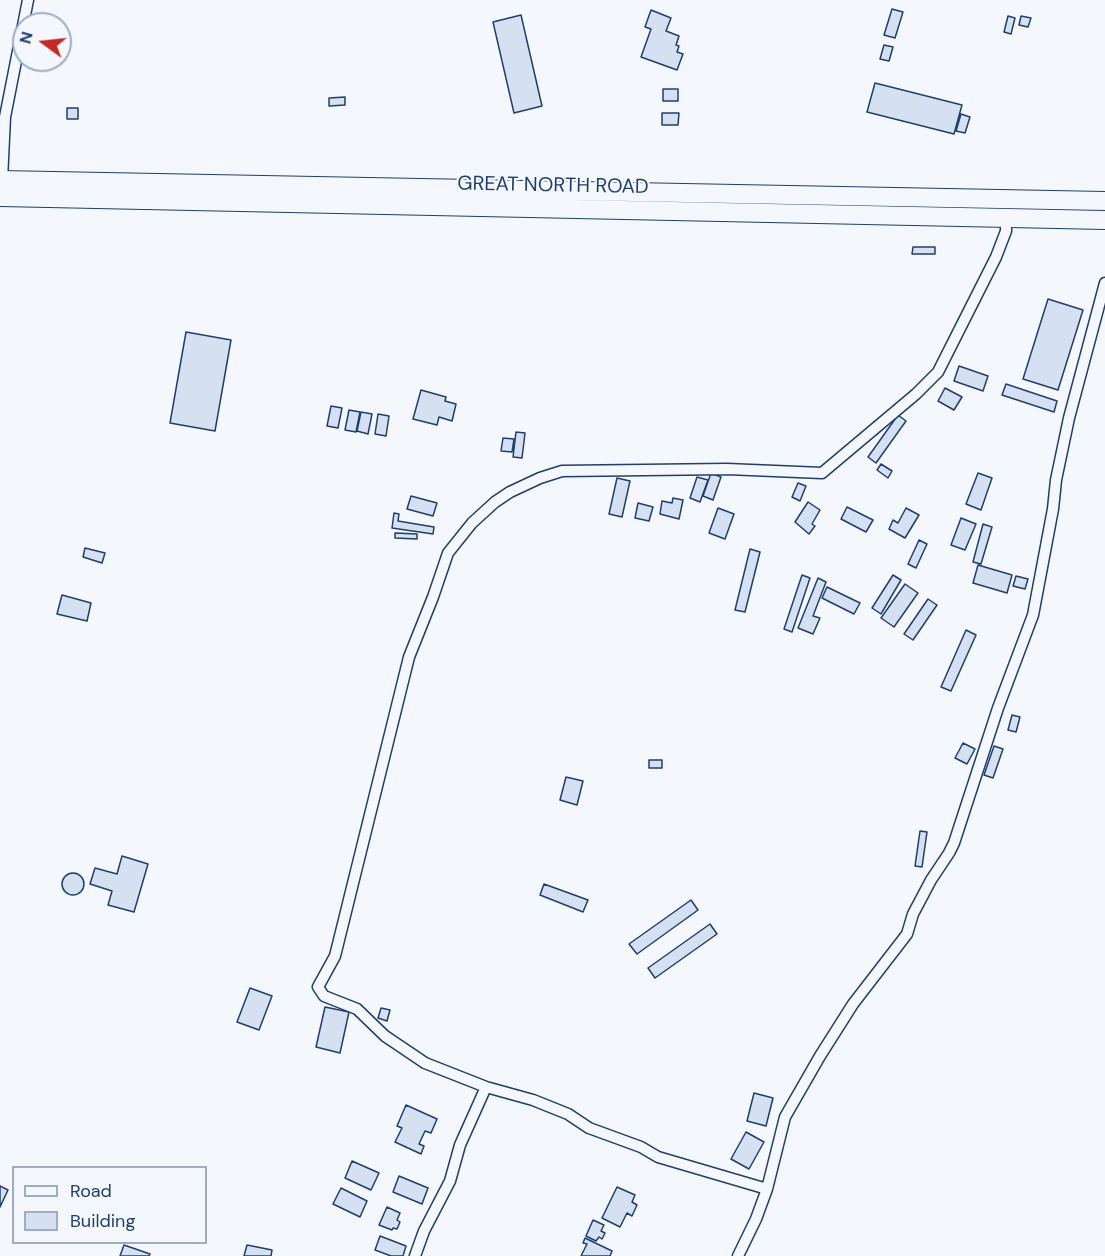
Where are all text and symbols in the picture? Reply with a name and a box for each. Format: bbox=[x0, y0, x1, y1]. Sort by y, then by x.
north arrow bbox=[12, 12, 72, 72]
text: N bbox=[14, 29, 38, 46]
street label: GREAT NORTH ROAD bbox=[457, 172, 649, 200]
legend bbox=[12, 1166, 207, 1244]
text: Road bbox=[70, 1179, 112, 1203]
text: Building bbox=[70, 1209, 135, 1233]

